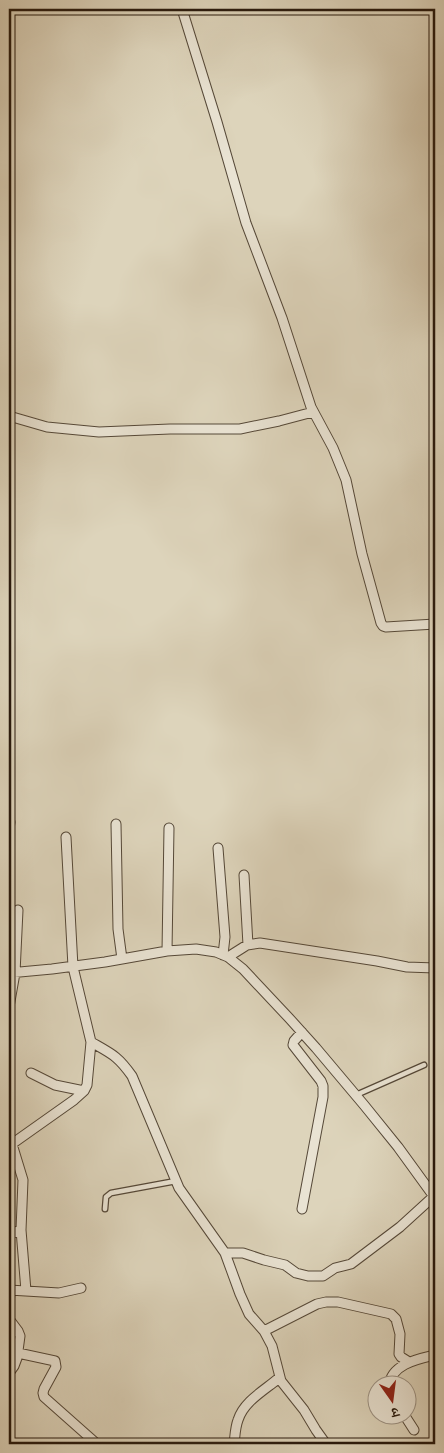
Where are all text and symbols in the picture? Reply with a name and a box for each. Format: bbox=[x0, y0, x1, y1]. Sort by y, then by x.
north arrow bbox=[366, 1376, 416, 1426]
text: उ bbox=[389, 1403, 402, 1421]

